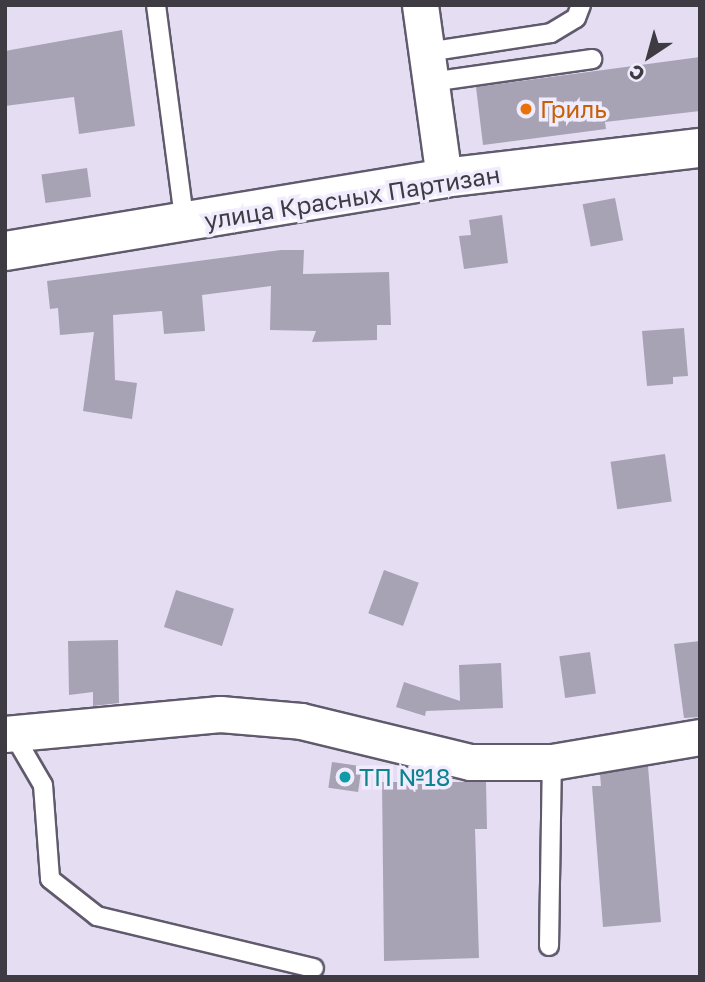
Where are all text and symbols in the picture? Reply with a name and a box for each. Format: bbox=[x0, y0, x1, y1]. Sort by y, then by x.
north arrow bbox=[614, 21, 684, 91]
text: С bbox=[624, 60, 649, 87]
place label: Гриль bbox=[540, 95, 607, 123]
marker: Гриль bbox=[518, 101, 534, 117]
street label: улица Красных Партизан bbox=[202, 159, 502, 235]
place label: ТП №18 bbox=[359, 763, 450, 791]
marker: ТП №18 bbox=[337, 769, 353, 785]

